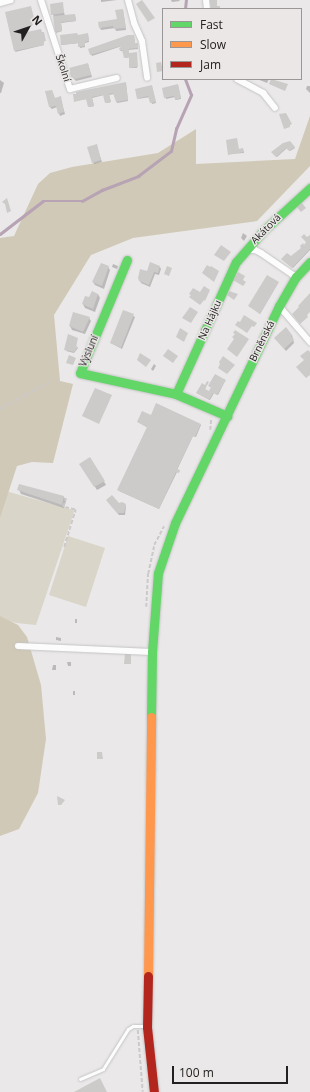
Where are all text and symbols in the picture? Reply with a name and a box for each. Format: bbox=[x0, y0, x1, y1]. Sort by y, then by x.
north arrow bbox=[8, 8, 48, 48]
legend bbox=[162, 8, 302, 80]
text: N bbox=[29, 12, 46, 28]
text: Fast bbox=[200, 16, 223, 33]
text: Slow bbox=[200, 36, 226, 53]
street label: Školní bbox=[53, 53, 73, 83]
text: Jam bbox=[200, 56, 221, 73]
street label: Akátová bbox=[249, 212, 283, 246]
street label: Na Hájku bbox=[196, 298, 224, 342]
street label: Brněnská bbox=[247, 319, 277, 363]
street label: Výsluní bbox=[77, 333, 101, 369]
scale bar bbox=[174, 1058, 290, 1084]
text: 100 m bbox=[179, 1064, 214, 1081]

